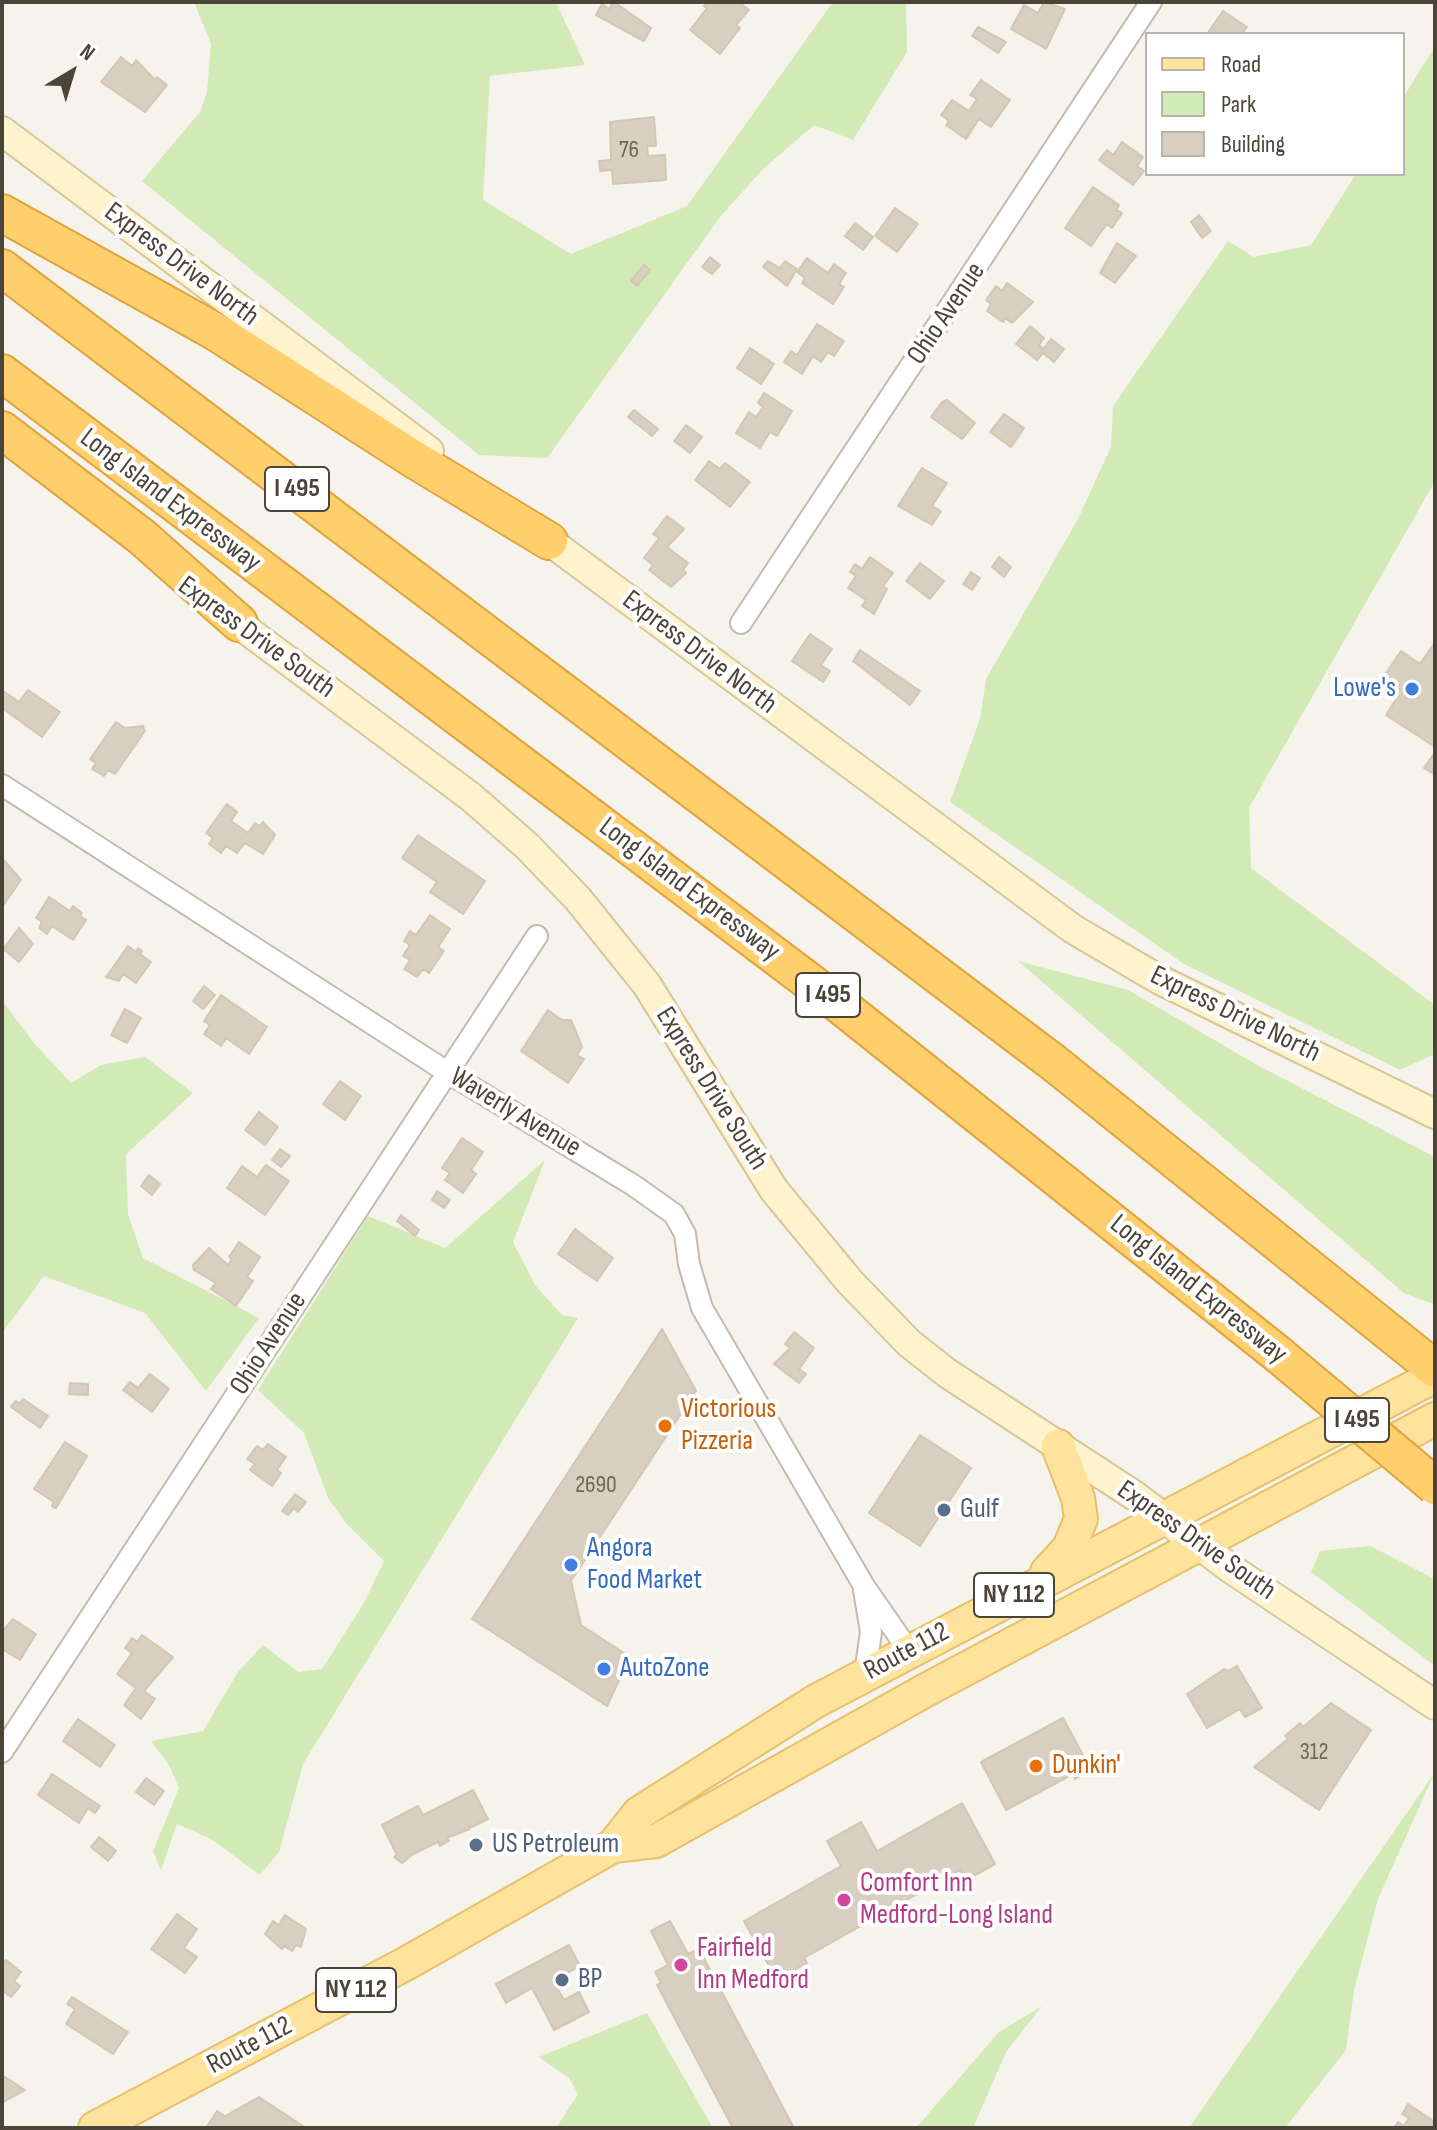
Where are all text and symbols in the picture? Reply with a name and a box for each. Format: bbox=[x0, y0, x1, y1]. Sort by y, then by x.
north arrow bbox=[32, 32, 112, 112]
legend bbox=[1145, 32, 1405, 176]
text: N bbox=[74, 38, 100, 67]
text: Road bbox=[1221, 50, 1261, 79]
text: Park bbox=[1221, 90, 1256, 119]
text: Building bbox=[1221, 130, 1285, 159]
house number: 76 bbox=[619, 137, 639, 165]
street label: Express Drive North bbox=[97, 196, 265, 334]
street label: Ohio Avenue bbox=[901, 257, 993, 371]
street label: Long Island Expressway bbox=[73, 422, 267, 580]
road number: I 495 bbox=[265, 467, 329, 511]
street label: Express Drive South bbox=[171, 570, 341, 706]
street label: Express Drive North bbox=[615, 584, 783, 722]
place label: Lowe's bbox=[1333, 672, 1396, 706]
marker: Lowe's bbox=[1403, 680, 1421, 698]
street label: Long Island Expressway bbox=[592, 811, 786, 969]
street label: Express Drive North bbox=[1145, 959, 1325, 1071]
road number: I 495 bbox=[796, 973, 860, 1017]
street label: Express Drive South bbox=[647, 1001, 775, 1177]
street label: Waverly Avenue bbox=[443, 1061, 587, 1165]
street label: Long Island Expressway bbox=[1103, 1208, 1293, 1372]
street label: Ohio Avenue bbox=[223, 1286, 315, 1402]
place label: Victorious Pizzeria bbox=[681, 1393, 776, 1459]
road number: I 495 bbox=[1325, 1398, 1389, 1442]
marker: Victorious Pizzeria bbox=[656, 1417, 674, 1435]
house number: 2690 bbox=[575, 1472, 617, 1500]
street label: Express Drive South bbox=[1110, 1474, 1282, 1608]
place label: Gulf bbox=[960, 1493, 999, 1527]
marker: Gulf bbox=[935, 1501, 953, 1519]
place label: Angora Food Market bbox=[587, 1532, 702, 1598]
marker: Angora Food Market bbox=[562, 1556, 580, 1574]
road number: NY 112 bbox=[974, 1573, 1054, 1617]
street label: Route 112 bbox=[859, 1616, 955, 1688]
place label: AutoZone bbox=[620, 1652, 710, 1686]
marker: AutoZone bbox=[595, 1660, 613, 1678]
house number: 312 bbox=[1300, 1739, 1328, 1767]
place label: Dunkin' bbox=[1052, 1749, 1121, 1783]
marker: Dunkin' bbox=[1027, 1757, 1045, 1775]
place label: US Petroleum bbox=[492, 1828, 619, 1862]
marker: US Petroleum bbox=[467, 1836, 485, 1854]
place label: Comfort Inn Medford-Long Island bbox=[860, 1867, 1053, 1933]
marker: Comfort Inn Medford-Long Island bbox=[835, 1891, 853, 1909]
place label: Fairfield Inn Medford bbox=[697, 1932, 809, 1998]
marker: Fairfield Inn Medford bbox=[672, 1956, 690, 1974]
place label: BP bbox=[578, 1963, 602, 1997]
road number: NY 112 bbox=[316, 1968, 396, 2012]
marker: BP bbox=[553, 1971, 571, 1989]
street label: Route 112 bbox=[202, 2010, 298, 2082]

